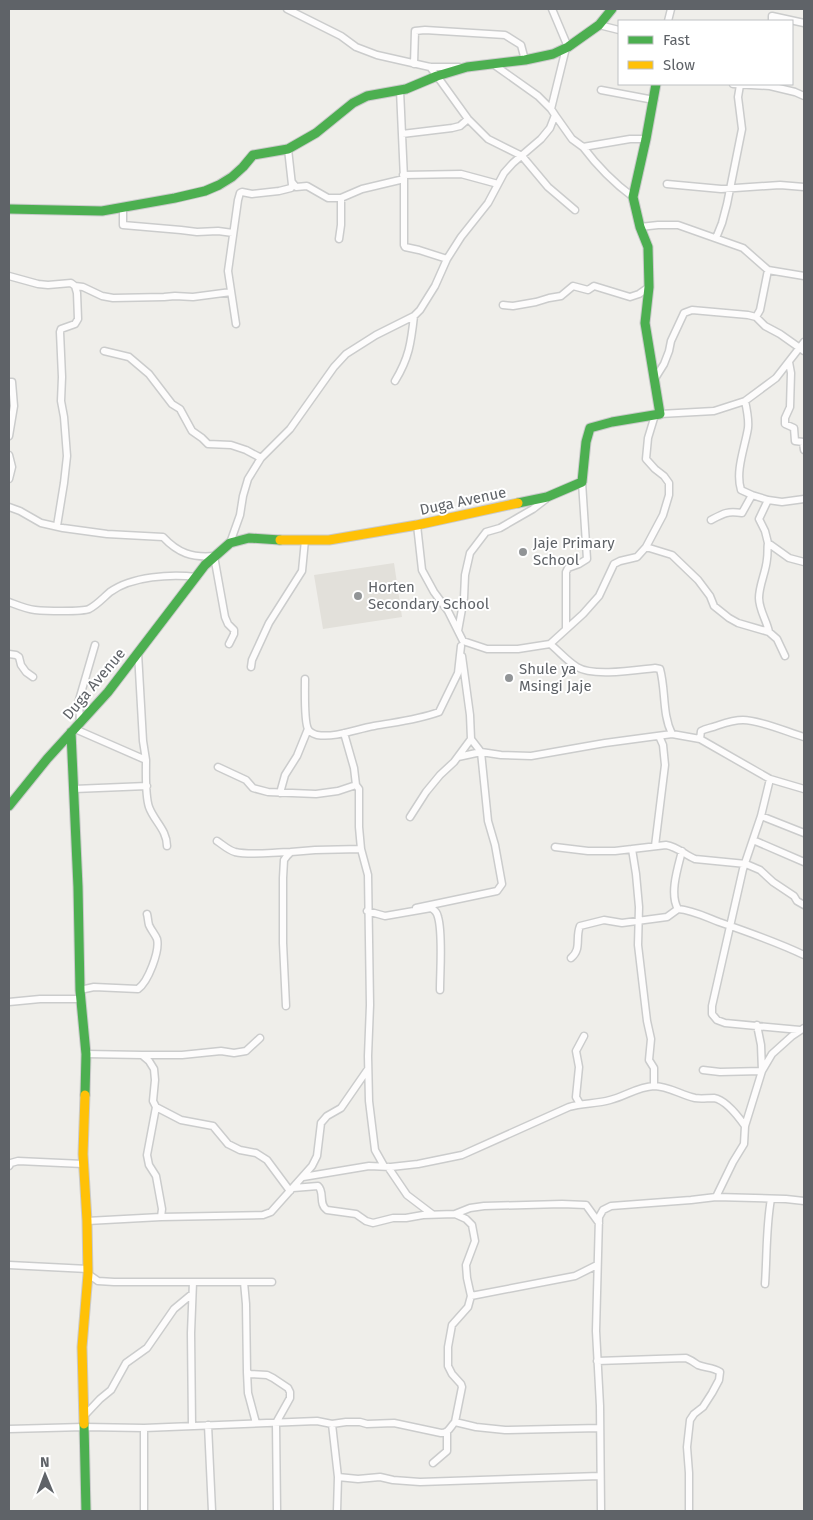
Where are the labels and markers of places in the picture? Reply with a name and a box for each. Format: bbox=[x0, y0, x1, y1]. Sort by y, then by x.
place label: Jaje Primary School bbox=[533, 534, 615, 569]
marker: Jaje Primary School bbox=[517, 546, 529, 558]
place label: Horten Secondary School bbox=[368, 578, 490, 613]
marker: Horten Secondary School bbox=[352, 590, 364, 602]
place label: Shule ya Msingi Jaje bbox=[519, 660, 592, 695]
marker: Shule ya Msingi Jaje bbox=[503, 672, 515, 684]

